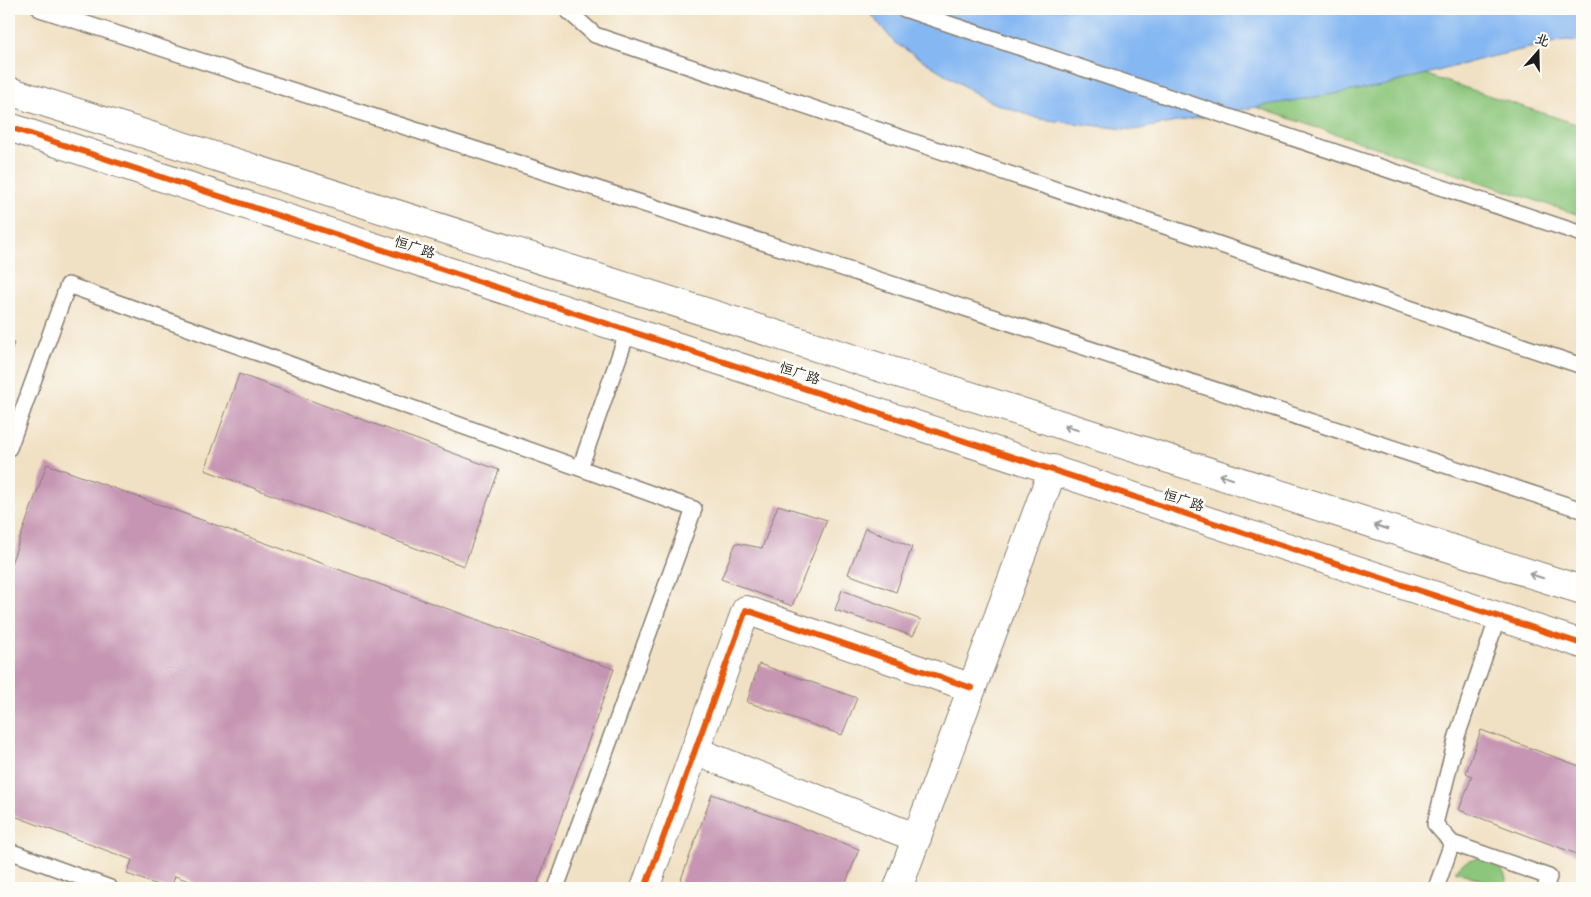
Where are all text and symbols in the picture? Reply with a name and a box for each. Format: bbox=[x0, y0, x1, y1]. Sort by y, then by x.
north arrow bbox=[1514, 28, 1564, 78]
text: 北 bbox=[1532, 28, 1552, 53]
street label: 恒广路 bbox=[391, 231, 438, 265]
street label: 恒广路 bbox=[776, 357, 823, 391]
one-way arrow bbox=[1063, 423, 1079, 433]
one-way arrow bbox=[1218, 472, 1234, 482]
street label: 恒广路 bbox=[1160, 484, 1207, 518]
one-way arrow bbox=[1373, 521, 1389, 531]
one-way arrow bbox=[1528, 570, 1544, 580]

